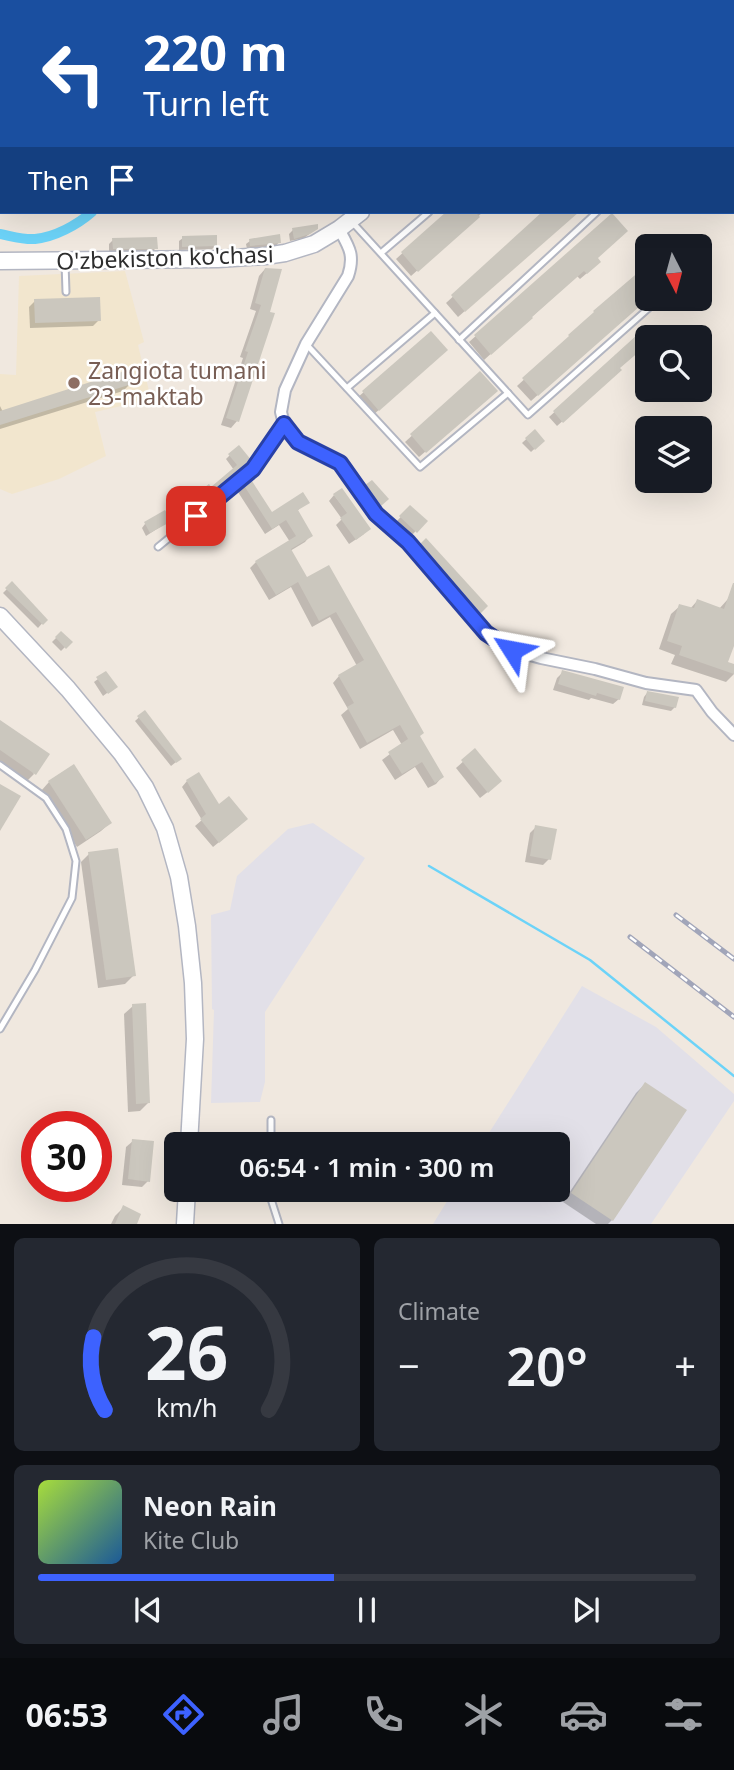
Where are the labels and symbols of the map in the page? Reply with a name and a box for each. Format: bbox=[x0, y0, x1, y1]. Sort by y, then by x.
north arrow bbox=[635, 234, 712, 312]
street label: O'zbekiston ko'chasi bbox=[56, 237, 274, 277]
place label: Zangiota tumani 23-maktab bbox=[88, 354, 267, 412]
marker: Zangiota tumani 23-maktab bbox=[66, 375, 82, 391]
pin bbox=[166, 486, 226, 546]
position arrow bbox=[475, 613, 549, 687]
speed limit sign: 30 bbox=[21, 1111, 112, 1202]

